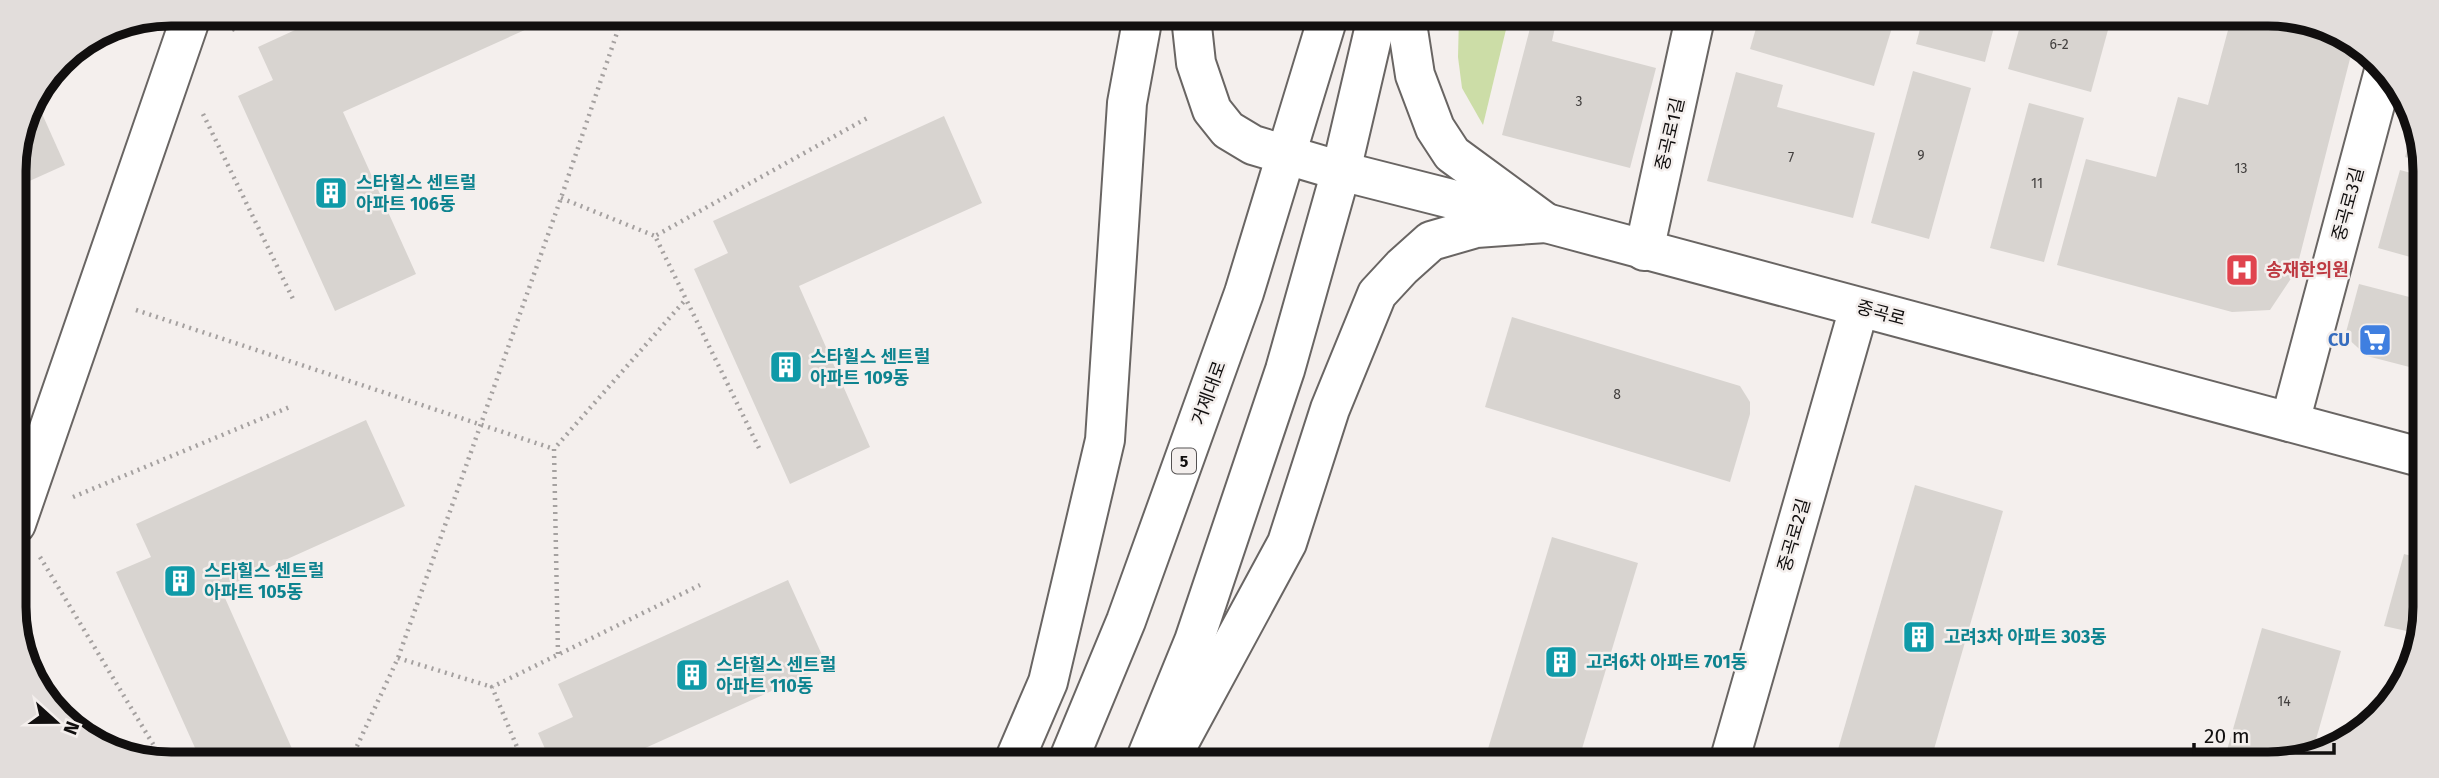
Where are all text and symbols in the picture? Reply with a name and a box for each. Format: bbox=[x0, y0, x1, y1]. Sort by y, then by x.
house number: 6-2 bbox=[2049, 36, 2069, 53]
house number: 3 bbox=[1576, 93, 1583, 110]
street label: 중곡로1길 bbox=[1651, 95, 1689, 173]
house number: 9 bbox=[1917, 147, 1925, 164]
house number: 7 bbox=[1788, 149, 1794, 166]
house number: 13 bbox=[2234, 160, 2248, 177]
street label: 중곡로3길 bbox=[2328, 165, 2368, 243]
place label: 스타힐스 센트럴 아파트 106동 bbox=[356, 172, 476, 215]
building icon: 스타힐스 센트럴 아파트 106동 bbox=[312, 174, 350, 212]
house number: 11 bbox=[2031, 175, 2043, 192]
hospital icon: 송재한의원 bbox=[2223, 251, 2261, 289]
place label: 송재한의원 bbox=[2266, 259, 2349, 281]
street label: 중곡로 bbox=[1854, 296, 1908, 330]
supermarket icon: CU bbox=[2356, 321, 2394, 359]
place label: CU bbox=[2328, 329, 2350, 351]
place label: 스타힐스 센트럴 아파트 109동 bbox=[810, 346, 930, 389]
building icon: 스타힐스 센트럴 아파트 109동 bbox=[767, 348, 805, 386]
street label: 거제대로 bbox=[1187, 358, 1231, 428]
house number: 8 bbox=[1613, 386, 1621, 403]
road number: 5 bbox=[1172, 448, 1196, 474]
street label: 중곡로2길 bbox=[1773, 496, 1815, 574]
place label: 스타힐스 센트럴 아파트 105동 bbox=[204, 560, 324, 603]
building icon: 스타힐스 센트럴 아파트 105동 bbox=[161, 562, 199, 600]
building icon: 고려3차 아파트 303동 bbox=[1900, 618, 1938, 656]
place label: 고려3차 아파트 303동 bbox=[1944, 626, 2107, 648]
building icon: 고려6차 아파트 701동 bbox=[1542, 643, 1580, 681]
place label: 고려6차 아파트 701동 bbox=[1586, 651, 1747, 673]
place label: 스타힐스 센트럴 아파트 110동 bbox=[716, 654, 836, 697]
building icon: 스타힐스 센트럴 아파트 110동 bbox=[673, 656, 711, 694]
north arrow bbox=[21, 687, 91, 757]
house number: 14 bbox=[2277, 693, 2291, 710]
scale bar bbox=[2194, 712, 2334, 756]
text: N bbox=[58, 718, 84, 738]
text: 20 m bbox=[2204, 723, 2250, 749]

